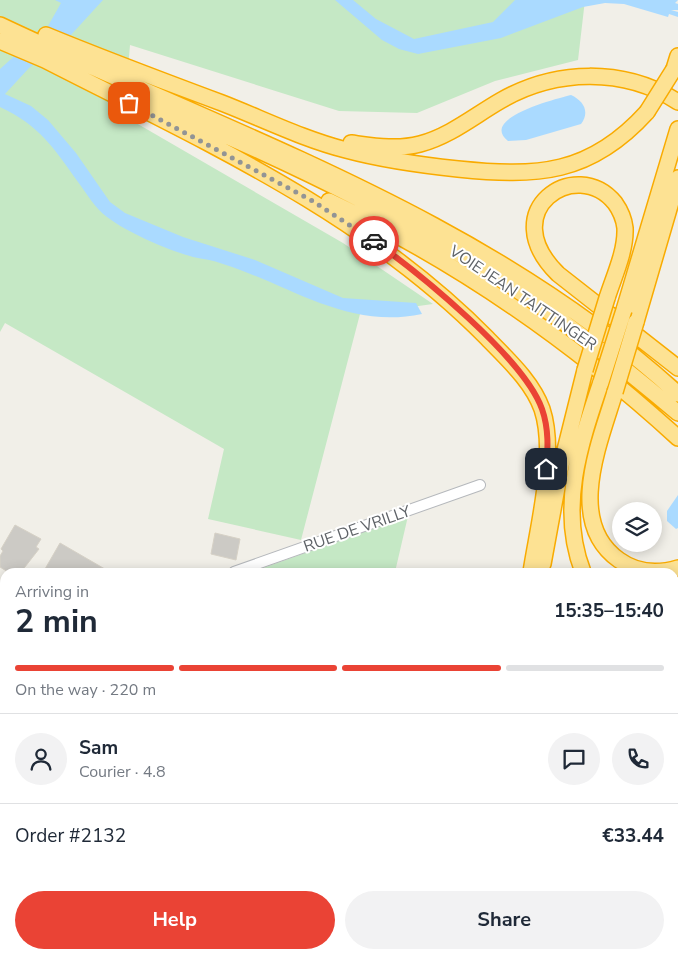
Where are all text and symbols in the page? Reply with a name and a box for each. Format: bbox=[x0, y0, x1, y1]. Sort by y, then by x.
pin bbox=[108, 82, 150, 124]
icon: bag bbox=[115, 89, 143, 117]
courier bbox=[349, 216, 399, 266]
icon: car bbox=[360, 227, 388, 255]
street label: VOIE JEAN TAITTINGER bbox=[444, 240, 601, 356]
pin bbox=[525, 448, 567, 490]
icon: home bbox=[532, 455, 560, 483]
street label: RUE DE VRILLY bbox=[300, 500, 414, 558]
map controls bbox=[612, 502, 662, 552]
button: layers bbox=[612, 502, 662, 552]
text: Arriving in bbox=[15, 581, 89, 603]
text: 15:35–15:40 bbox=[554, 598, 664, 624]
text: 2 min bbox=[15, 600, 98, 643]
text: On the way · 220 m bbox=[15, 679, 156, 701]
button: person bbox=[15, 733, 67, 785]
button: chat bbox=[548, 733, 600, 785]
button: phone bbox=[612, 733, 664, 785]
text: Sam bbox=[79, 735, 118, 761]
text: Courier · 4.8 bbox=[79, 761, 165, 783]
text: Order #2132 bbox=[15, 823, 126, 849]
text: €33.44 bbox=[602, 823, 664, 849]
button: Help bbox=[15, 891, 335, 949]
button: Share bbox=[345, 891, 664, 949]

